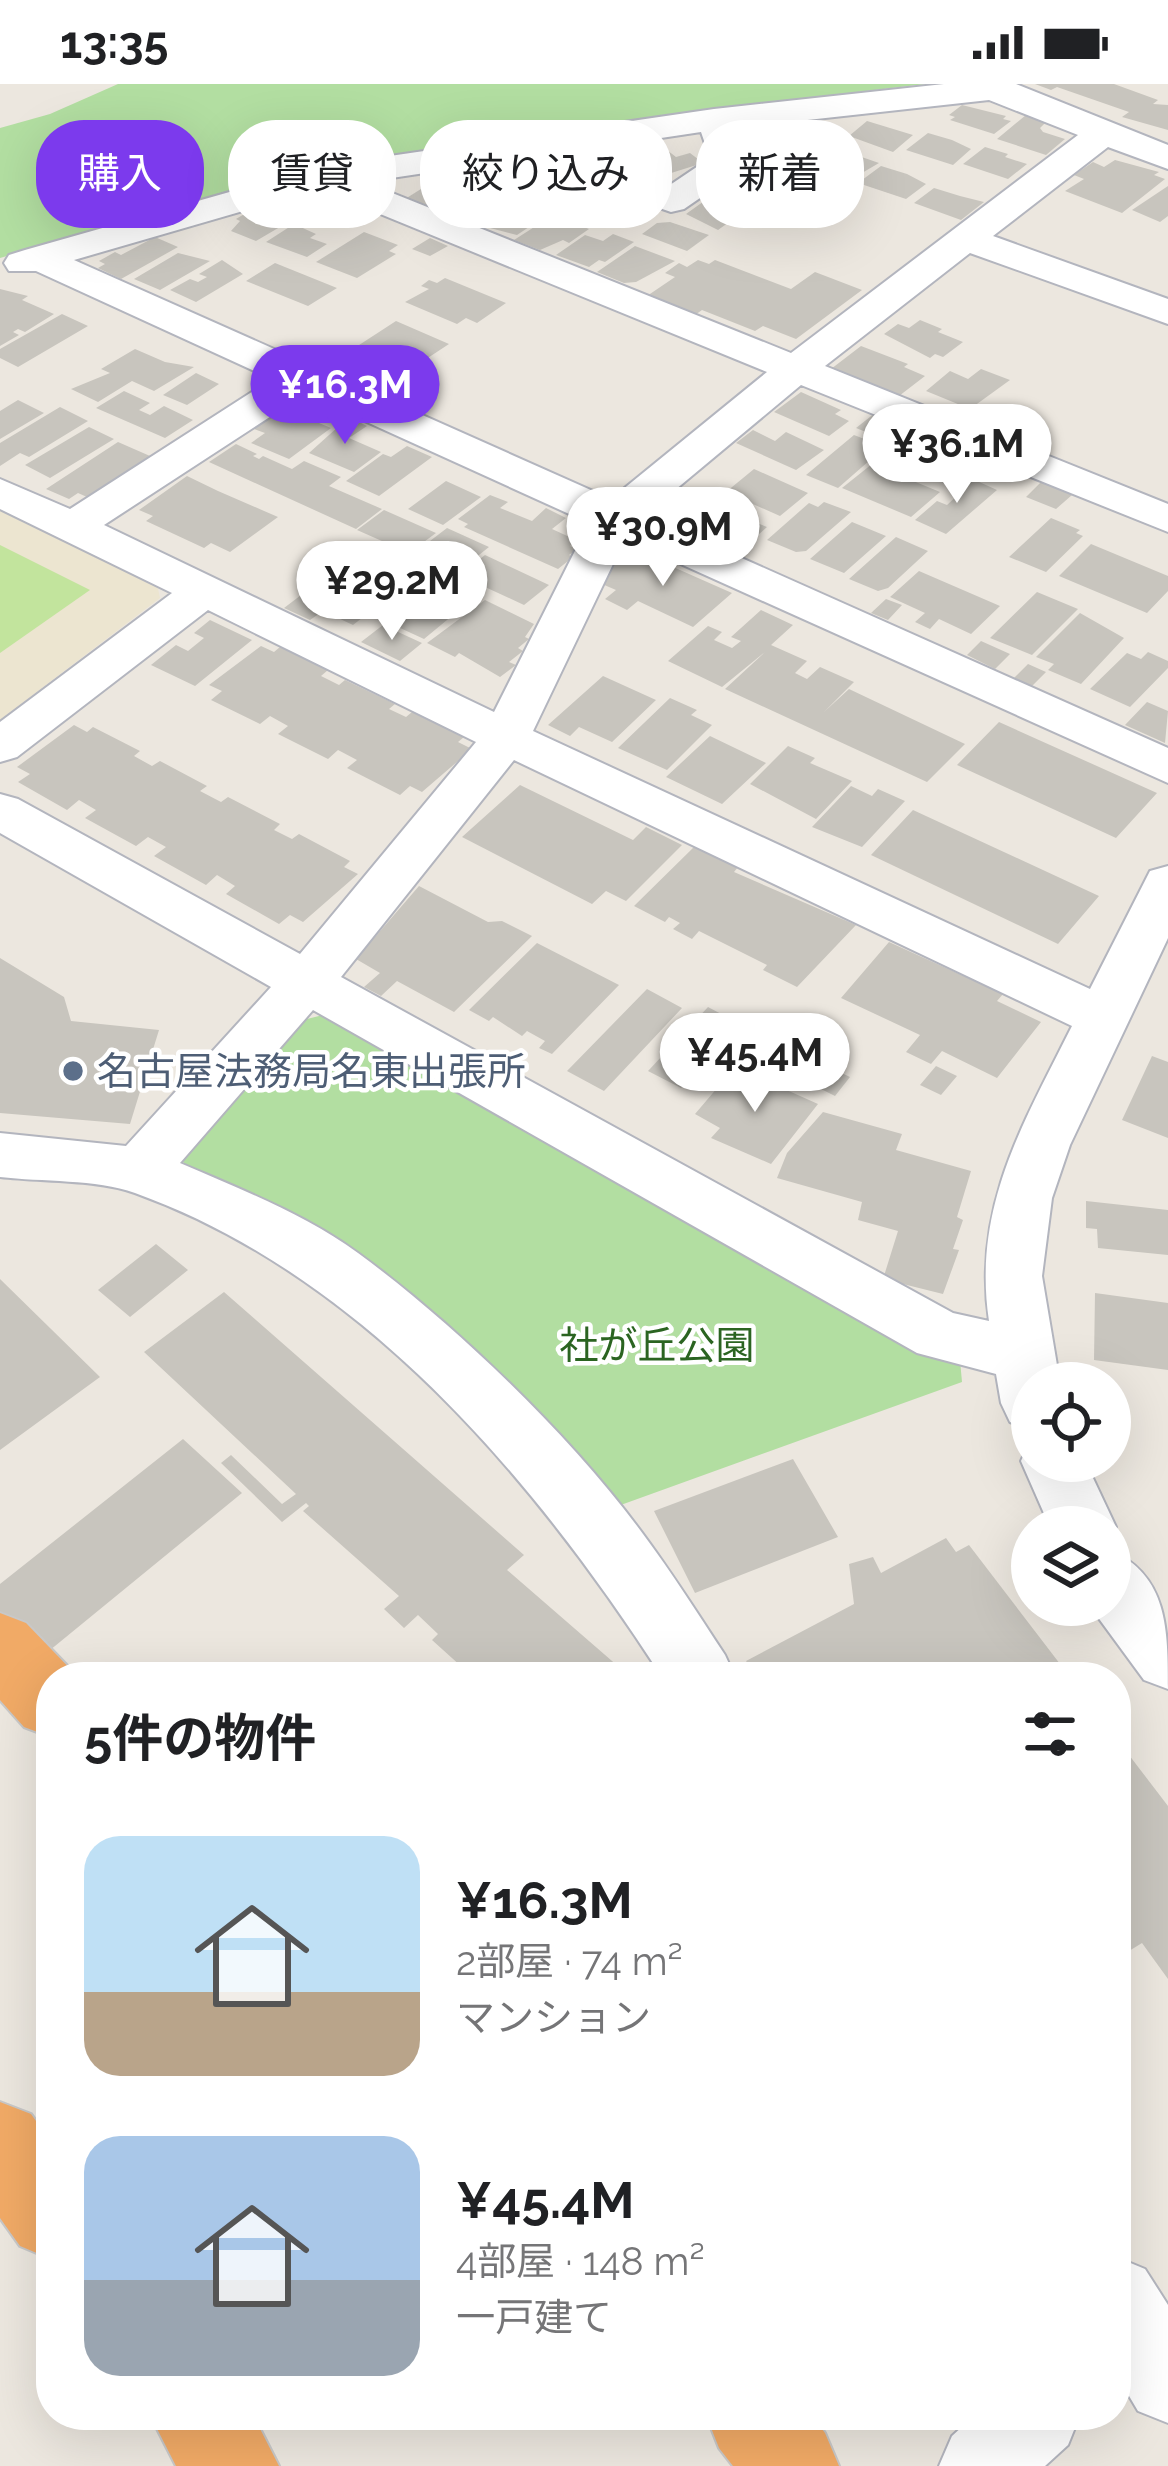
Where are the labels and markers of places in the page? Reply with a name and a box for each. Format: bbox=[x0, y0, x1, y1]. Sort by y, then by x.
pin: ¥16.3M bbox=[247, 345, 443, 447]
pin: ¥36.1M bbox=[859, 404, 1055, 506]
pin: ¥30.9M bbox=[565, 487, 761, 589]
pin: ¥29.2M bbox=[294, 541, 490, 643]
pin: ¥45.4M bbox=[657, 1013, 853, 1115]
place label: 名古屋法務局名東出張所 bbox=[97, 1048, 526, 1094]
marker: 名古屋法務局名東出張所 bbox=[60, 1058, 86, 1084]

